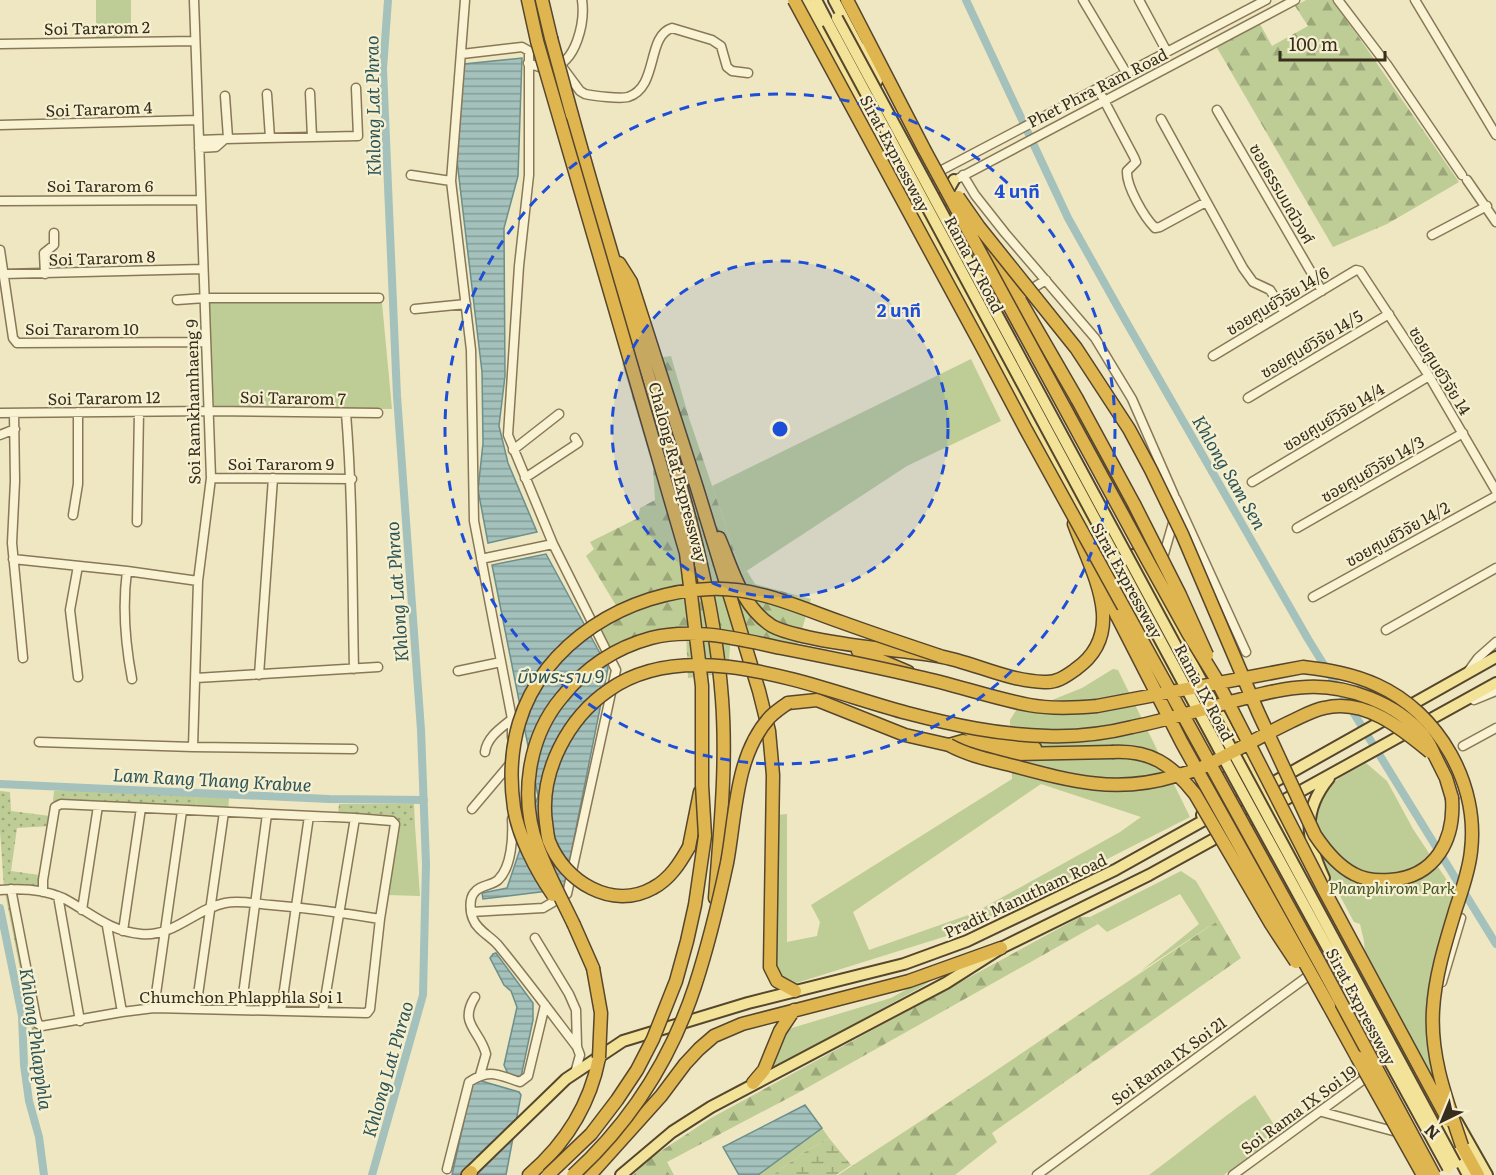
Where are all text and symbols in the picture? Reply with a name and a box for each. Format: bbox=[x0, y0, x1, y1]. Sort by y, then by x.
street label: Soi Tararom 2 bbox=[44, 14, 150, 40]
scale bar bbox=[1280, 24, 1385, 62]
text: 100 m bbox=[1289, 30, 1338, 57]
water label: Khlong Lat Phrao bbox=[357, 35, 387, 177]
street label: Phet Phra Ram Road bbox=[1023, 41, 1172, 133]
street label: Sirat Expressway bbox=[855, 90, 937, 217]
street label: Soi Tararom 4 bbox=[45, 94, 153, 122]
street label: ซอยธรรมมณีวงศ์ bbox=[1244, 138, 1322, 248]
street label: Soi Tararom 6 bbox=[47, 173, 154, 197]
text: 4 นาที bbox=[994, 177, 1040, 204]
street label: Rama IX Road bbox=[939, 211, 1011, 317]
street label: Soi Tararom 8 bbox=[48, 243, 156, 271]
street label: ซอยศูนย์วิจัย 14/6 bbox=[1221, 260, 1333, 340]
text: 2 นาที bbox=[877, 296, 921, 323]
street label: ซอยศูนย์วิจัย 14/5 bbox=[1255, 303, 1367, 383]
street label: Soi Tararom 10 bbox=[25, 316, 139, 340]
street label: Soi Ramkhamhaeng 9 bbox=[179, 319, 205, 485]
street label: ซอยศูนย์วิจัย 14 bbox=[1404, 321, 1478, 419]
street label: ซอยศูนย์วิจัย 14/4 bbox=[1278, 376, 1389, 456]
street label: Chalong Rat Expressway bbox=[643, 379, 715, 566]
street label: Soi Tararom 12 bbox=[47, 384, 161, 410]
street label: Soi Tararom 7 bbox=[240, 384, 346, 410]
water label: Khlong Sam Sen bbox=[1186, 410, 1274, 534]
centre of rings bbox=[770, 419, 790, 439]
street label: ซอยศูนย์วิจัย 14/3 bbox=[1316, 429, 1428, 507]
street label: Soi Tararom 9 bbox=[228, 451, 334, 475]
street label: ซอยศูนย์วิจัย 14/2 bbox=[1341, 494, 1453, 572]
street label: Sirat Expressway bbox=[1086, 517, 1170, 643]
water label: Khlong Lat Phrao bbox=[378, 521, 414, 663]
street label: Rama IX Road bbox=[1169, 639, 1241, 745]
water label: บึงพระราม 9 bbox=[516, 662, 604, 689]
water label: Lam Rang Thang Krabue bbox=[112, 760, 312, 798]
street label: Pradit Manutham Road bbox=[940, 847, 1111, 943]
park label: Phanphirom Park bbox=[1329, 875, 1456, 899]
street label: Sirat Expressway bbox=[1321, 943, 1403, 1070]
water label: Khlong Phlapphla bbox=[14, 966, 60, 1113]
street label: Chumchon Phlapphla Soi 1 bbox=[139, 984, 343, 1008]
water label: Khlong Lat Phrao bbox=[355, 998, 419, 1140]
street label: Soi Rama IX Soi 21 bbox=[1105, 1010, 1231, 1110]
street label: Soi Rama IX Soi 19 bbox=[1235, 1059, 1361, 1159]
north arrow bbox=[1412, 1091, 1472, 1151]
text: N bbox=[1418, 1119, 1444, 1146]

